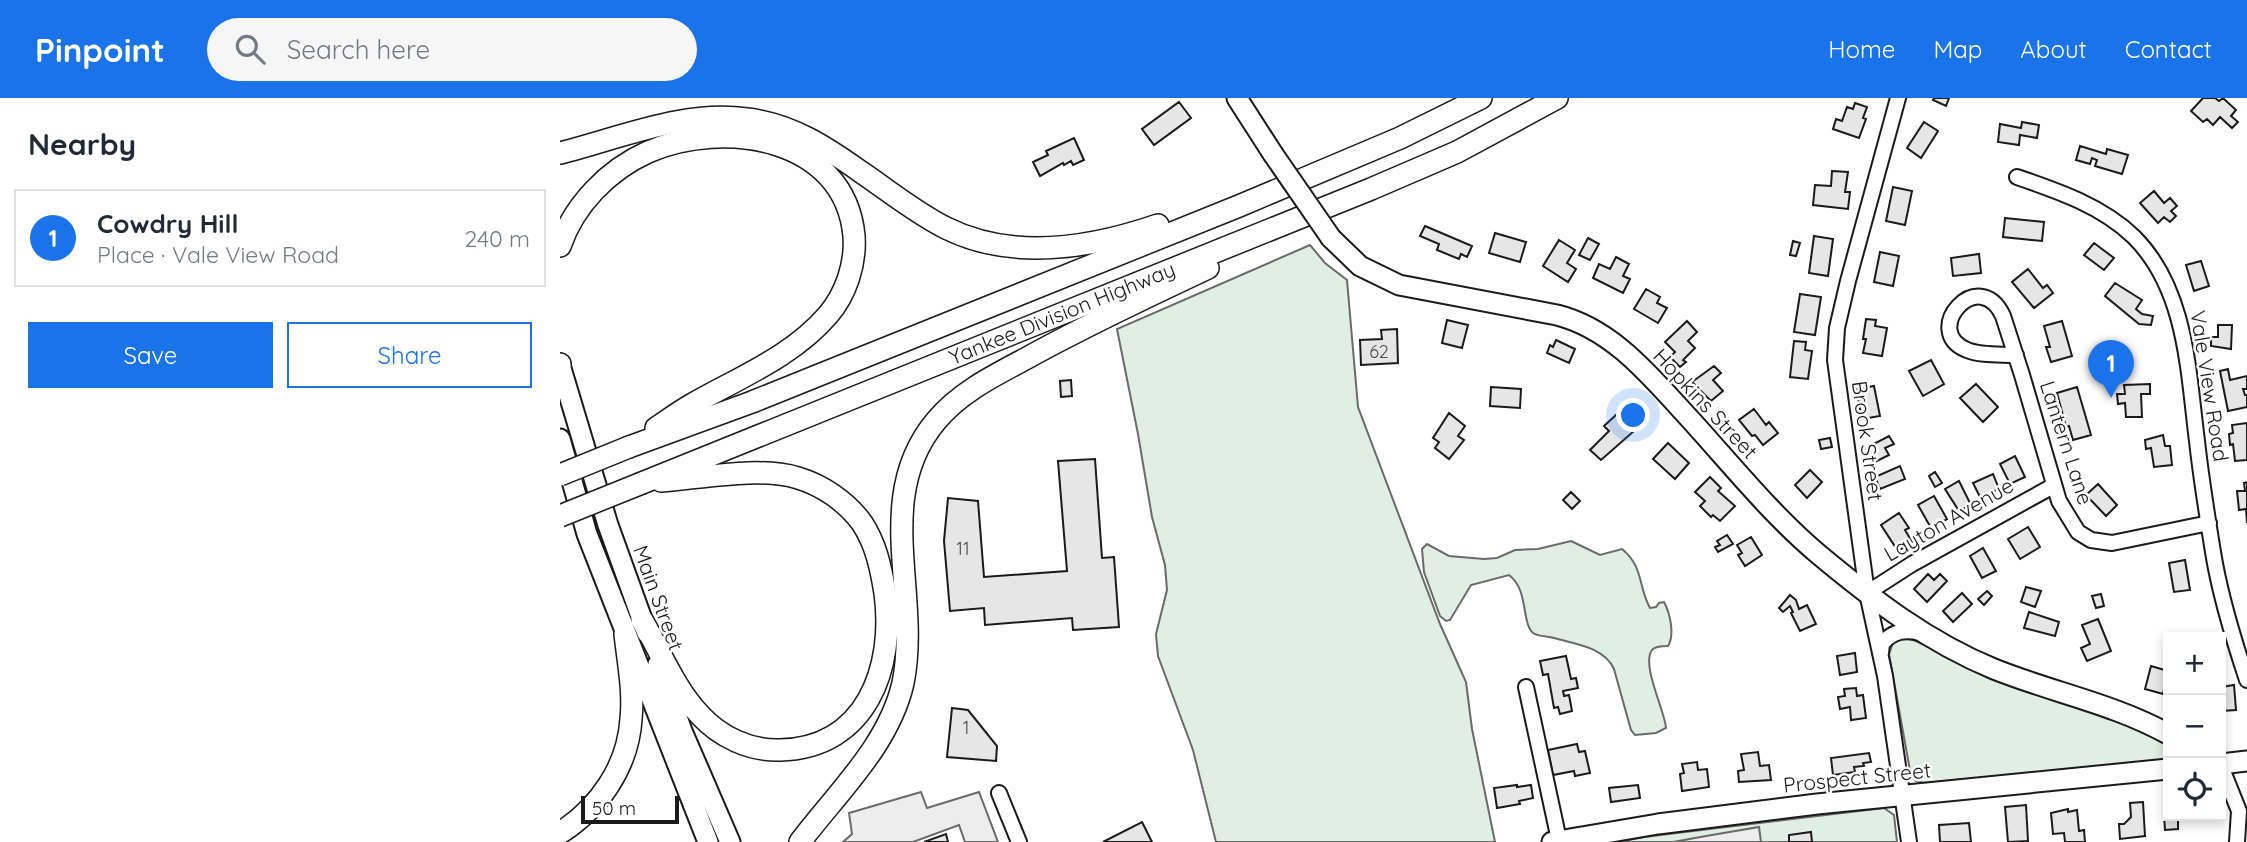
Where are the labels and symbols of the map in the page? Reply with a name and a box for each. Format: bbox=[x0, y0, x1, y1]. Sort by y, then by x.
street label: Yankee Division Highway bbox=[945, 255, 1179, 370]
street label: Vale View Road bbox=[2185, 308, 2235, 463]
house number: 62 bbox=[1369, 340, 1389, 363]
pin: 1 bbox=[2088, 340, 2134, 398]
street label: Hopkins Street bbox=[1648, 343, 1763, 464]
street label: Lantern Lane bbox=[2035, 377, 2099, 508]
street label: Brook Street bbox=[1847, 379, 1889, 503]
your location bbox=[1616, 398, 1650, 432]
street label: Layton Avenue bbox=[1879, 472, 2018, 567]
house number: 11 bbox=[956, 537, 970, 560]
street label: Main Street bbox=[628, 542, 690, 654]
house number: 1 bbox=[963, 716, 969, 739]
street label: Prospect Street bbox=[1782, 756, 1932, 798]
scale bar bbox=[581, 793, 679, 825]

